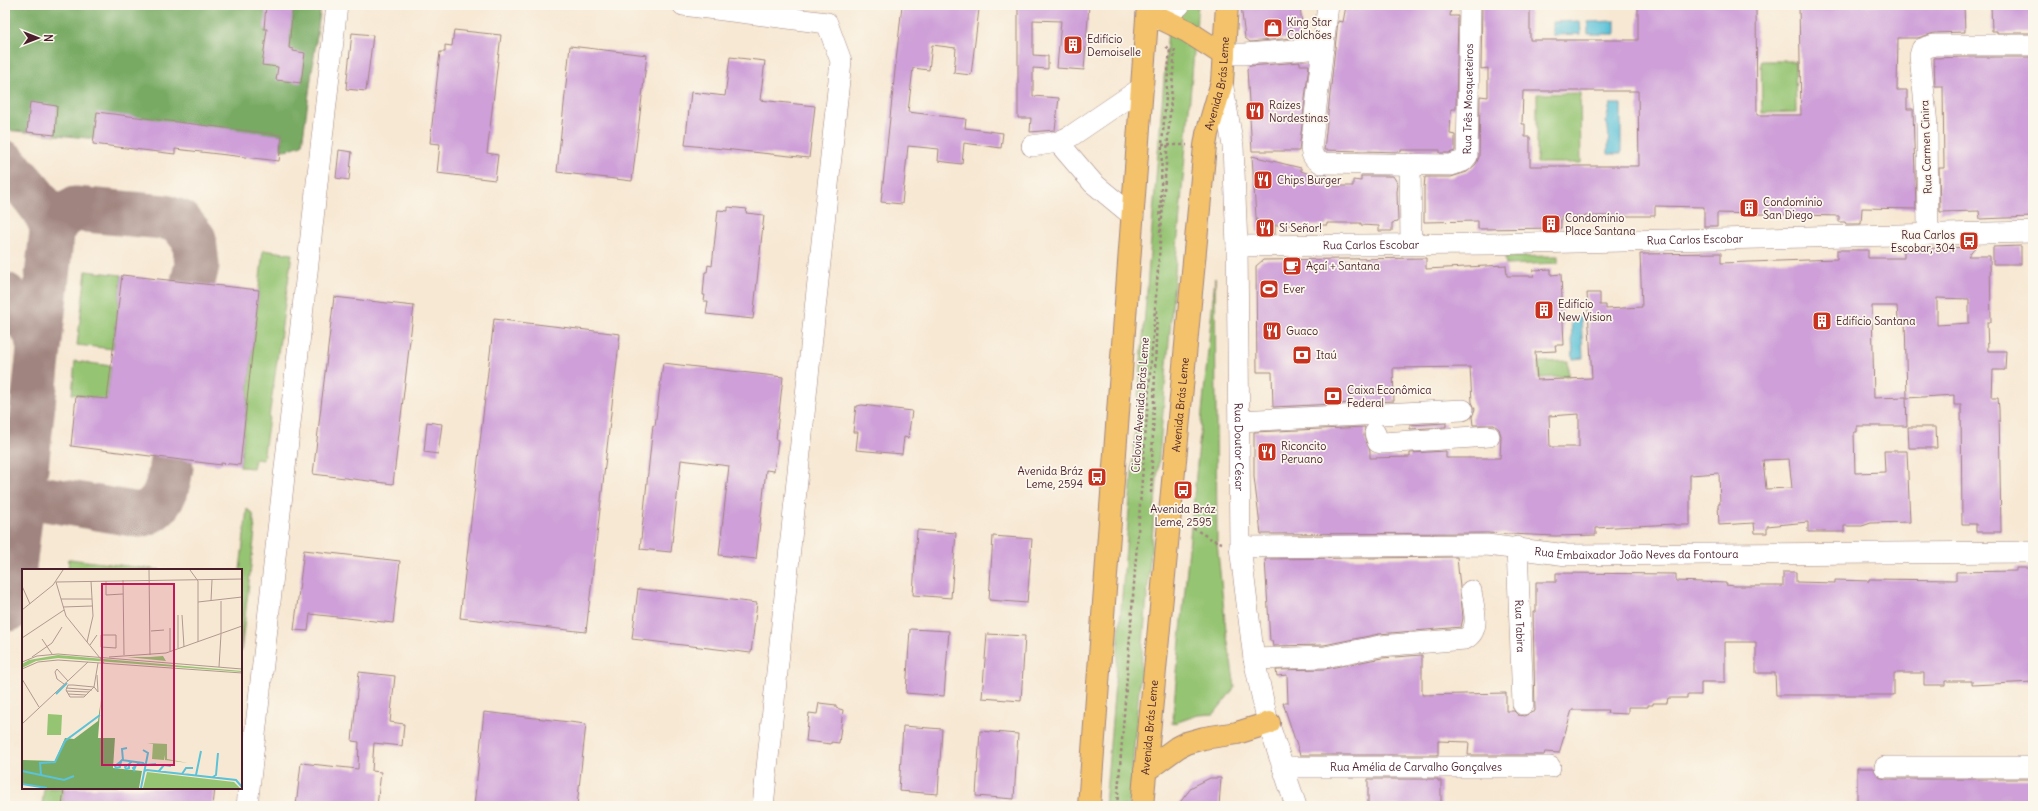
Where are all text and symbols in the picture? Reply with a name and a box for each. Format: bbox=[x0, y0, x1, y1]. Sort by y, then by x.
place label: King Star Colchões bbox=[1287, 15, 1332, 42]
shop icon: King Star Colchões bbox=[1262, 17, 1284, 39]
north arrow bbox=[18, 18, 58, 58]
place label: Edifício Demoiselle bbox=[1087, 32, 1141, 59]
text: N bbox=[41, 34, 55, 42]
building icon: Edifício Demoiselle bbox=[1062, 34, 1084, 56]
street label: Avenida Brás Leme bbox=[1201, 36, 1232, 132]
street label: Rua Três Mosqueteiros bbox=[1460, 43, 1476, 155]
place label: Raízes Nordestinas bbox=[1269, 98, 1328, 125]
restaurant icon: Raízes Nordestinas bbox=[1244, 100, 1266, 122]
street label: Rua Carmen Cinira bbox=[1917, 100, 1935, 194]
restaurant icon: Chips Burger bbox=[1252, 169, 1274, 191]
place label: Chips Burger bbox=[1277, 173, 1342, 187]
place label: Condomínio San Diego bbox=[1763, 195, 1822, 222]
building icon: Condomínio San Diego bbox=[1738, 197, 1760, 219]
place label: Condomínio Place Santana bbox=[1565, 211, 1636, 238]
building icon: Condomínio Place Santana bbox=[1540, 213, 1562, 235]
restaurant icon: Sí Señor! bbox=[1254, 217, 1276, 239]
place label: Sí Señor! bbox=[1279, 221, 1322, 235]
place label: Rua Carlos Escobar, 304 bbox=[1891, 228, 1955, 255]
bus stop icon: Rua Carlos Escobar, 304 bbox=[1958, 230, 1980, 252]
street label: Rua Carlos Escobar bbox=[1647, 231, 1744, 248]
street label: Rua Carlos Escobar bbox=[1323, 238, 1420, 252]
cafe icon: Açaí + Santana bbox=[1281, 255, 1303, 277]
place label: Açaí + Santana bbox=[1306, 259, 1380, 273]
sports icon: Ever bbox=[1258, 278, 1280, 300]
place label: Ever bbox=[1283, 282, 1306, 296]
place label: Edifício New Vision bbox=[1558, 297, 1612, 324]
building icon: Edifício New Vision bbox=[1533, 299, 1555, 321]
building icon: Edifício Santana bbox=[1811, 310, 1833, 332]
place label: Edifício Santana bbox=[1836, 314, 1915, 328]
restaurant icon: Guaco bbox=[1261, 320, 1283, 342]
place label: Guaco bbox=[1286, 324, 1318, 338]
street label: Ciclovia Avenida Brás Leme bbox=[1128, 337, 1152, 473]
bank icon: Itaú bbox=[1291, 344, 1313, 366]
place label: Itaú bbox=[1316, 348, 1337, 362]
street label: Avenida Brás Leme bbox=[1169, 357, 1192, 453]
place label: Caixa Econômica Federal bbox=[1347, 383, 1431, 410]
bank icon: Caixa Econômica Federal bbox=[1322, 385, 1344, 407]
street label: Rua Doutor César bbox=[1232, 403, 1246, 492]
place label: Riconcito Peruano bbox=[1281, 439, 1326, 466]
restaurant icon: Riconcito Peruano bbox=[1256, 441, 1278, 463]
place label: Avenida Bráz Leme, 2594 bbox=[1017, 464, 1083, 491]
bus stop icon: Avenida Bráz Leme, 2594 bbox=[1086, 466, 1108, 488]
bus stop icon: Avenida Bráz Leme, 2595 bbox=[1172, 479, 1194, 501]
place label: Avenida Bráz Leme, 2595 bbox=[1150, 502, 1216, 529]
street label: Rua Embaixador João Neves da Fontoura bbox=[1534, 544, 1739, 562]
inset map bbox=[22, 569, 242, 789]
street label: Rua Tabira bbox=[1512, 599, 1528, 653]
street label: Avenida Brás Leme bbox=[1138, 679, 1161, 775]
street label: Rua Amélia de Carvalho Gonçalves bbox=[1330, 760, 1502, 774]

